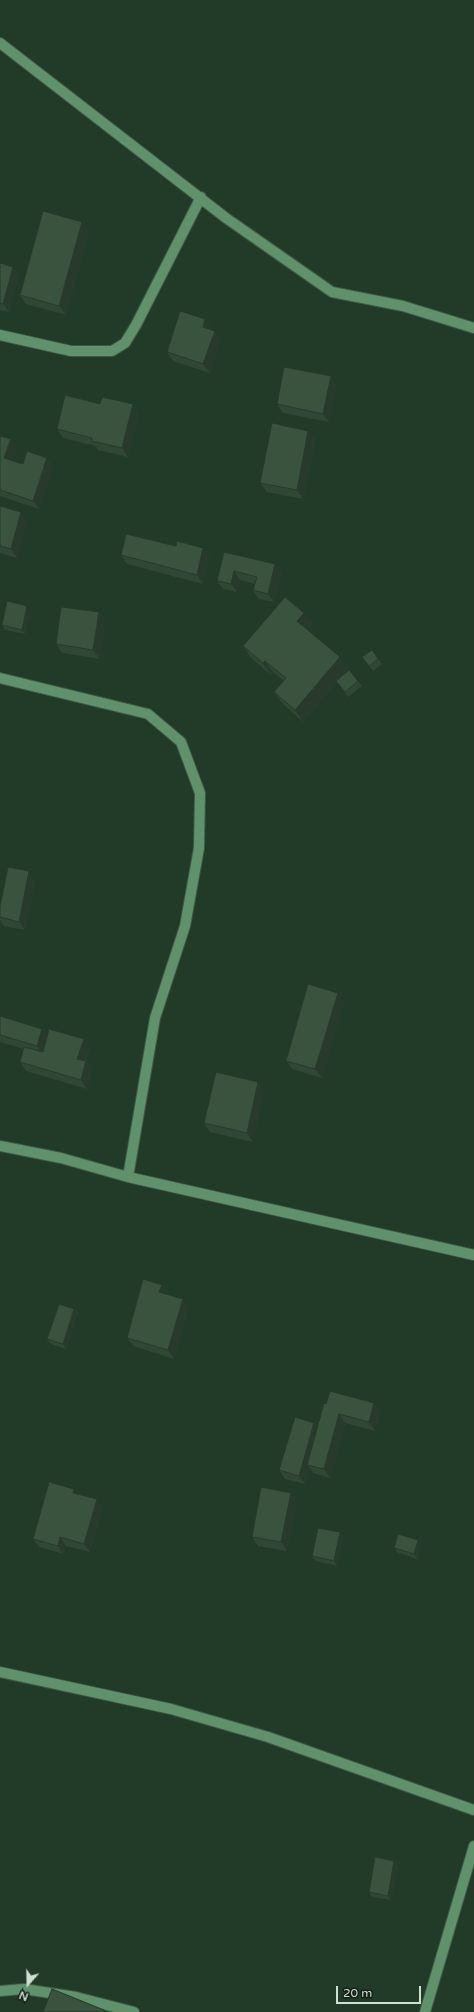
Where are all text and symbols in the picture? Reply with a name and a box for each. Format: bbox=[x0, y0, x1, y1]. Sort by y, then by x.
north arrow bbox=[8, 1964, 48, 2004]
scale bar bbox=[338, 1978, 423, 2004]
text: 20 m bbox=[343, 1986, 372, 2000]
text: N bbox=[17, 1988, 30, 2003]

